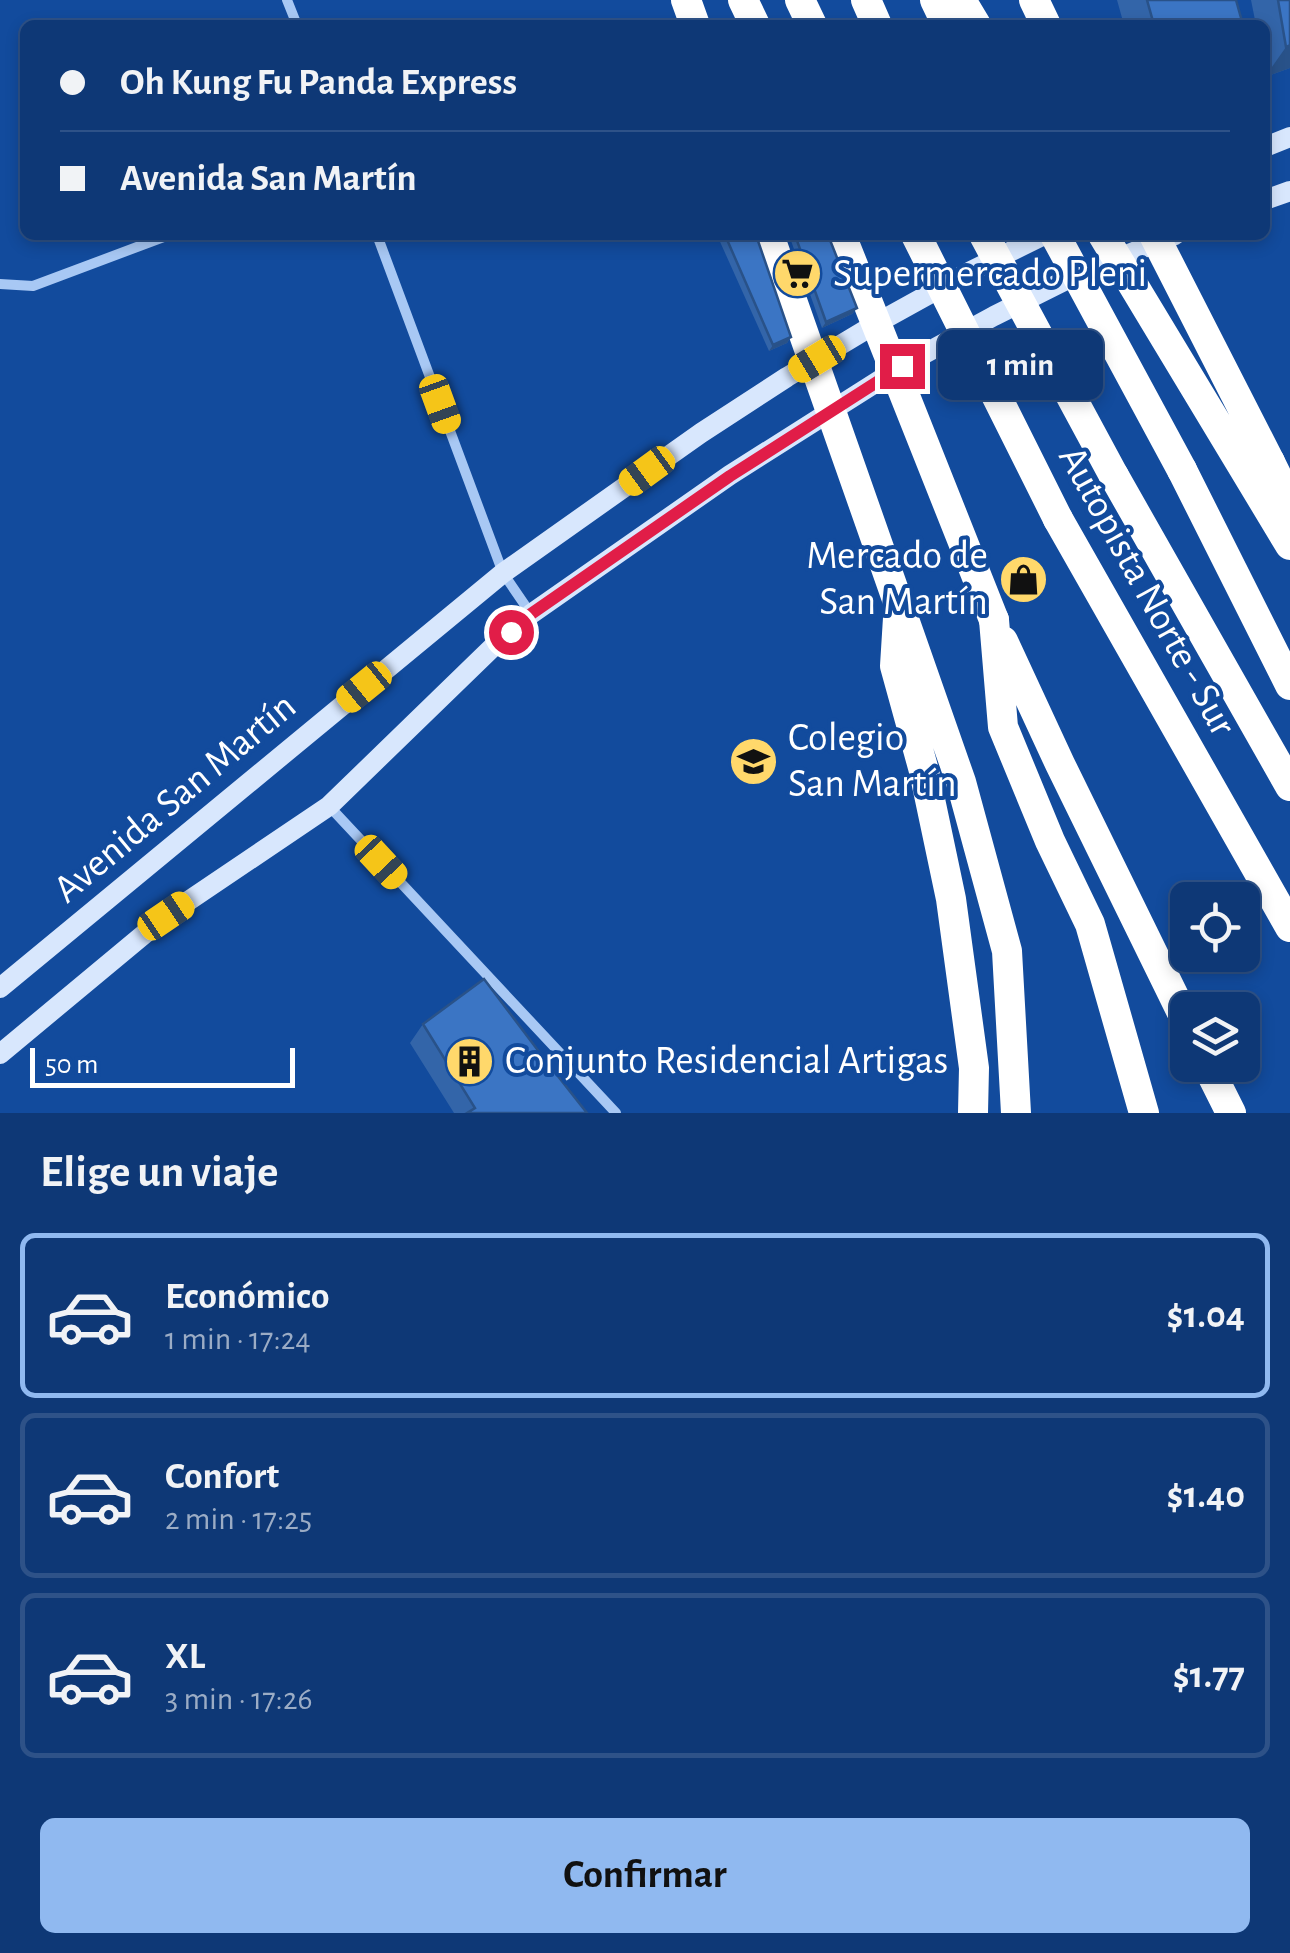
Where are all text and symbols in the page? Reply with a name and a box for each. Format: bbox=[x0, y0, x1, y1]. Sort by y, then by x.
text: Oh Kung Fu Panda Express bbox=[120, 64, 517, 102]
text: Avenida San Martín bbox=[120, 160, 417, 198]
supermarket icon: Supermercado Pleni bbox=[772, 248, 824, 300]
place label: Supermercado Pleni bbox=[833, 254, 1147, 294]
car bbox=[784, 331, 850, 387]
callout: 1 min bbox=[937, 331, 1102, 401]
route end bbox=[880, 344, 925, 389]
text: 1 min bbox=[987, 349, 1054, 381]
car bbox=[416, 371, 464, 437]
street label: Autopista Norte - Sur bbox=[1051, 440, 1243, 742]
car bbox=[614, 441, 680, 501]
place label: Mercado de San Martín bbox=[806, 536, 988, 622]
shop icon: Mercado de San Martín bbox=[997, 553, 1049, 605]
route start bbox=[489, 610, 534, 655]
car bbox=[331, 656, 397, 718]
street label: Avenida San Martín bbox=[47, 686, 303, 910]
place label: Colegio San Martín bbox=[788, 718, 957, 804]
school or university icon: Colegio San Martín bbox=[727, 735, 779, 787]
car bbox=[350, 830, 412, 894]
map controls bbox=[1170, 882, 1260, 1082]
button: locate bbox=[1170, 882, 1260, 972]
car bbox=[133, 887, 199, 945]
button: layers bbox=[1170, 992, 1260, 1082]
building icon: Conjunto Residencial Artigas bbox=[444, 1035, 496, 1087]
place label: Conjunto Residencial Artigas bbox=[505, 1041, 948, 1081]
scale bar bbox=[30, 1043, 295, 1088]
text: 50 m bbox=[45, 1051, 99, 1079]
text: Elige un viaje bbox=[40, 1150, 279, 1195]
icon: car bbox=[45, 1271, 135, 1361]
text: Económico bbox=[165, 1278, 329, 1316]
text: $1.04 bbox=[1167, 1297, 1245, 1335]
text: 1 min · 17:24 bbox=[165, 1323, 311, 1355]
icon: car bbox=[45, 1451, 135, 1541]
text: Confort bbox=[165, 1458, 279, 1496]
text: $1.40 bbox=[1167, 1477, 1245, 1515]
text: 2 min · 17:25 bbox=[165, 1503, 312, 1535]
icon: car bbox=[45, 1631, 135, 1721]
text: XL bbox=[165, 1638, 205, 1676]
text: $1.77 bbox=[1173, 1657, 1245, 1695]
text: 3 min · 17:26 bbox=[165, 1683, 313, 1715]
button: Confirmar bbox=[40, 1818, 1250, 1933]

